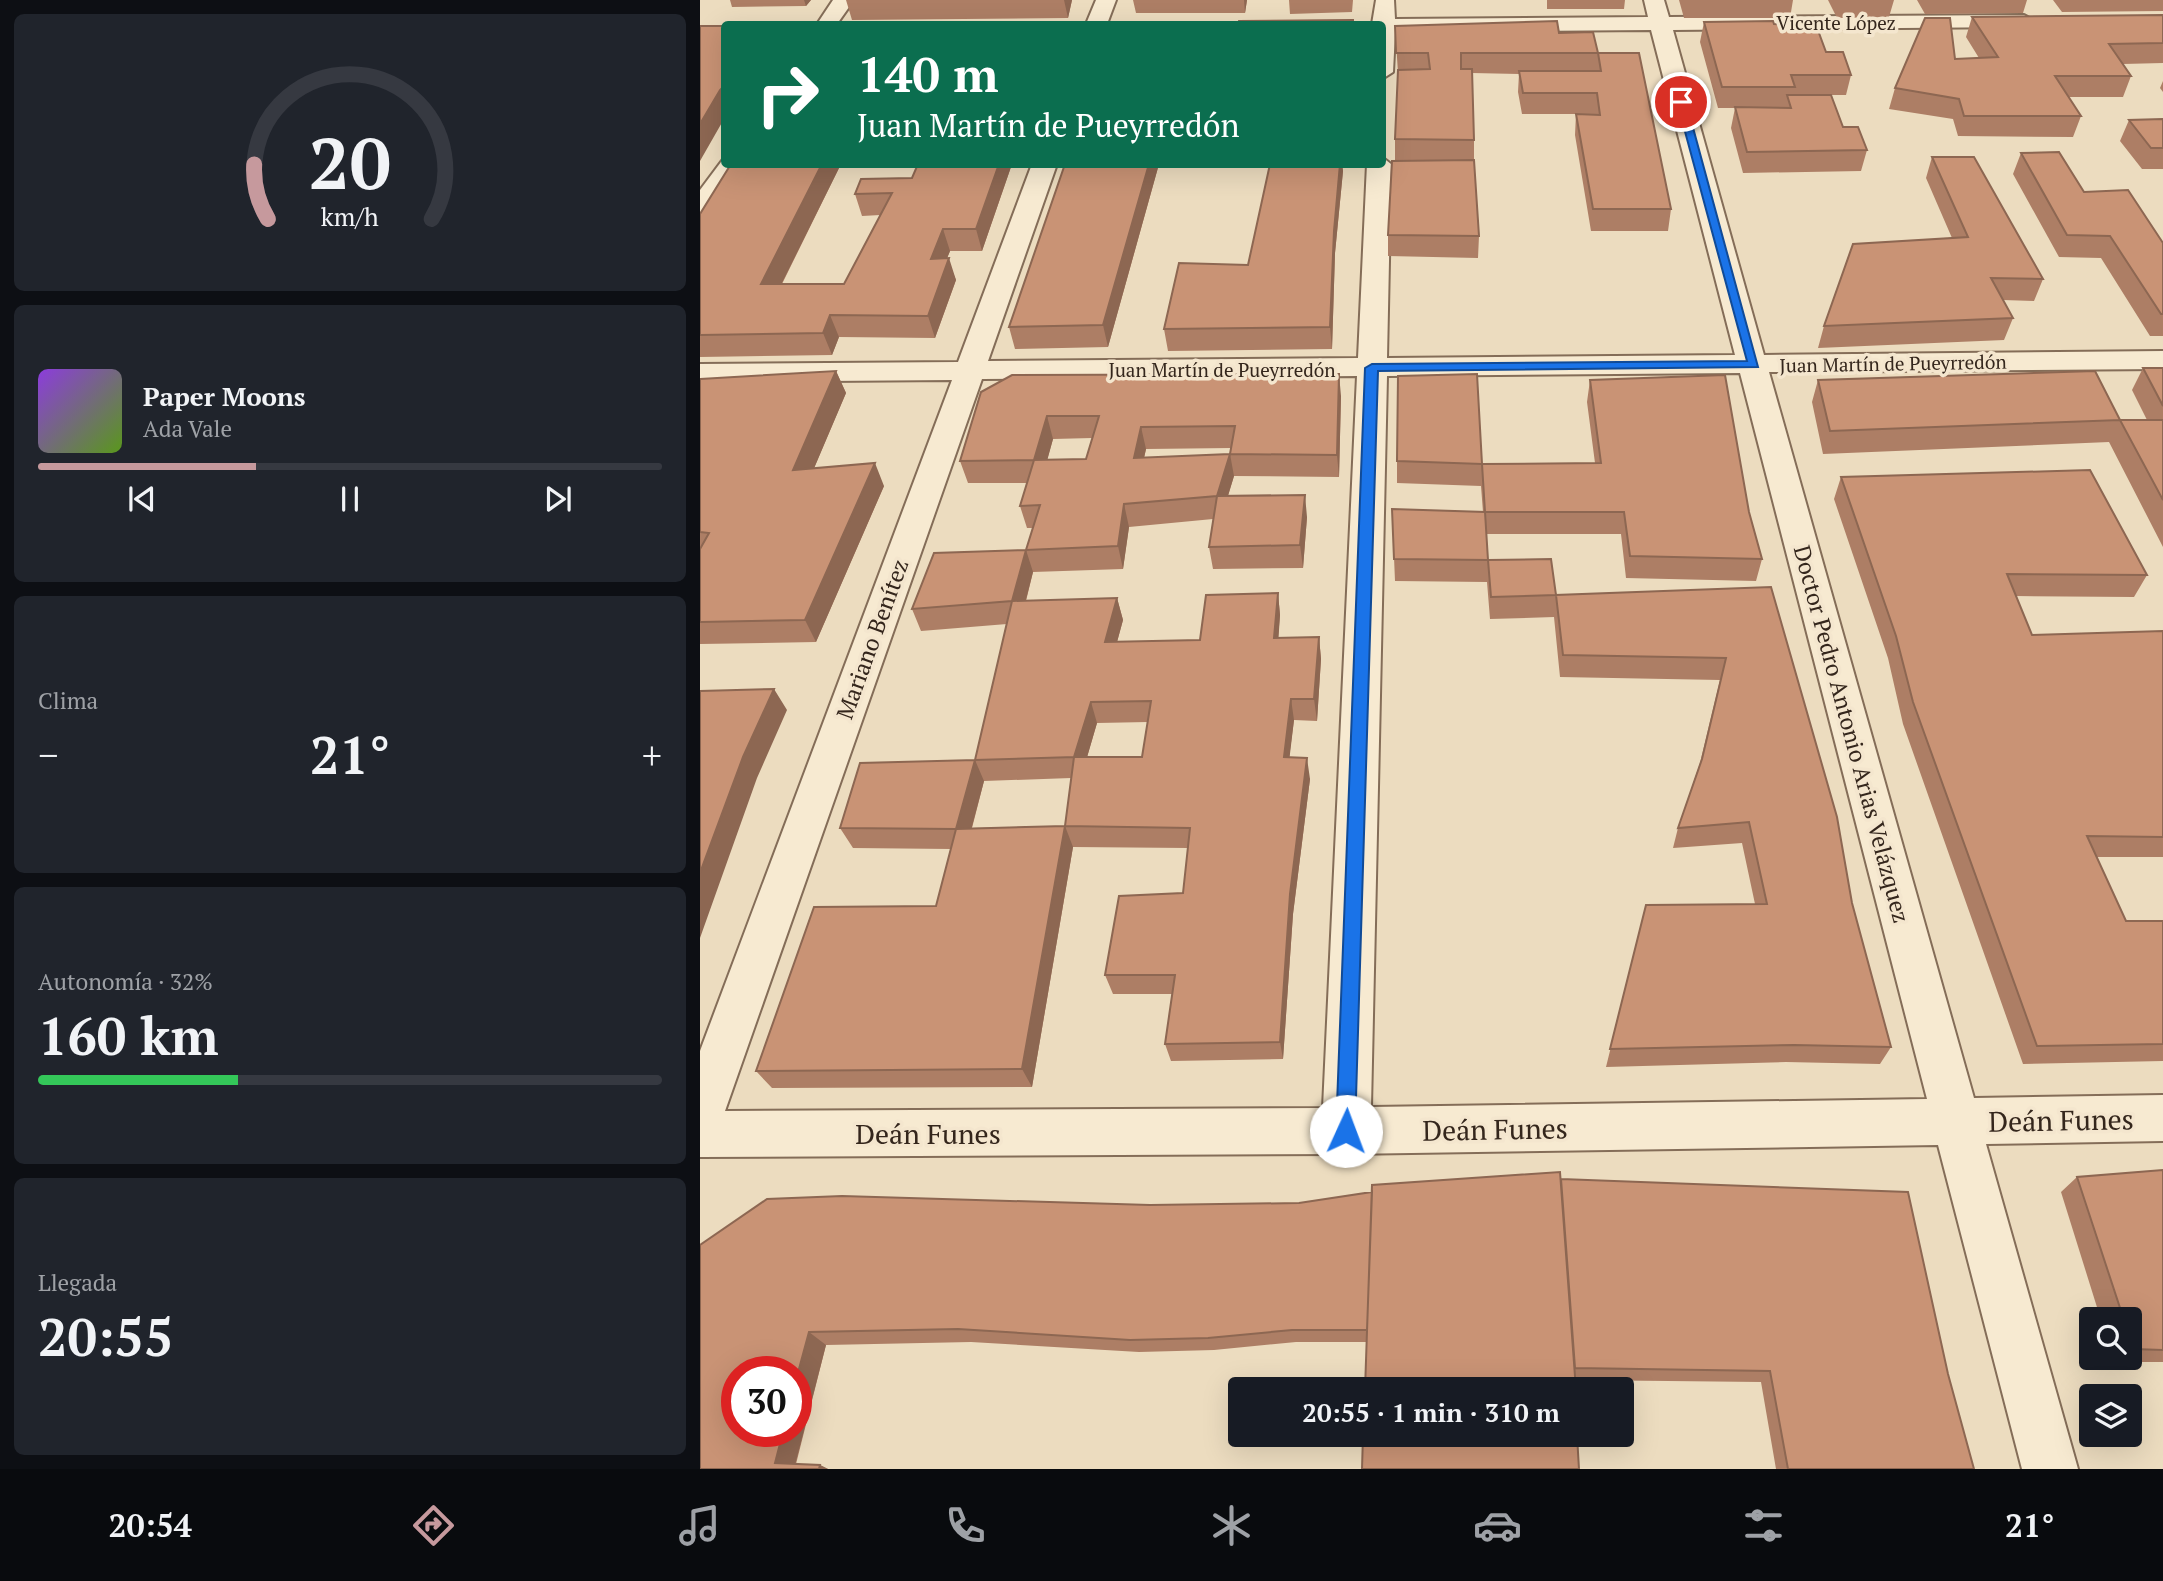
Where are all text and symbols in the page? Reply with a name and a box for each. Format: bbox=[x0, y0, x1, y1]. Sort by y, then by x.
street label: Vicente López bbox=[1776, 10, 1896, 35]
text: 140 m bbox=[857, 41, 999, 106]
icon: right bbox=[742, 49, 833, 140]
pin bbox=[1651, 72, 1711, 132]
icon: arrive bbox=[1662, 83, 1700, 121]
text: Juan Martín de Pueyrredón bbox=[857, 104, 1240, 146]
text: 20 bbox=[309, 113, 391, 210]
text: km/h bbox=[321, 199, 379, 232]
street label: Juan Martín de Pueyrredón bbox=[1779, 349, 2007, 377]
street label: Juan Martín de Pueyrredón bbox=[1108, 357, 1336, 382]
text: Paper Moons bbox=[143, 379, 306, 413]
text: Ada Vale bbox=[143, 413, 232, 444]
icon: previous bbox=[123, 480, 161, 518]
icon: pause bbox=[331, 480, 369, 518]
icon: next bbox=[539, 480, 577, 518]
street label: Doctor Pedro Antonio Arias Velázquez bbox=[1787, 542, 1917, 926]
street label: Mariano Benítez bbox=[829, 555, 915, 723]
text: Clima bbox=[38, 685, 98, 716]
text: 21° bbox=[310, 720, 390, 789]
text: − bbox=[38, 730, 58, 780]
text: + bbox=[642, 730, 662, 780]
text: Autonomía · 32% bbox=[38, 966, 213, 997]
text: 160 km bbox=[38, 1001, 219, 1070]
position arrow bbox=[1309, 1094, 1383, 1168]
street label: Deán Funes bbox=[1988, 1100, 2134, 1140]
street label: Deán Funes bbox=[1422, 1109, 1568, 1149]
street label: Deán Funes bbox=[855, 1115, 1001, 1152]
text: Llegada bbox=[38, 1267, 117, 1298]
text: 20:55 bbox=[38, 1302, 173, 1371]
map controls bbox=[2079, 1307, 2142, 1447]
button: search bbox=[2079, 1307, 2142, 1370]
speed limit sign: 30 bbox=[721, 1356, 812, 1447]
button: layers bbox=[2079, 1384, 2142, 1447]
text: 20:55 · 1 min · 310 m bbox=[1302, 1395, 1560, 1429]
icon: directions bbox=[409, 1501, 458, 1550]
icon: music bbox=[675, 1501, 724, 1550]
icon: phone bbox=[941, 1501, 990, 1550]
icon: climate bbox=[1207, 1501, 1256, 1550]
icon: car bbox=[1473, 1501, 1522, 1550]
icon: filters bbox=[1739, 1501, 1788, 1550]
text: 20:54 bbox=[109, 1504, 192, 1546]
text: 21° bbox=[2005, 1504, 2054, 1546]

